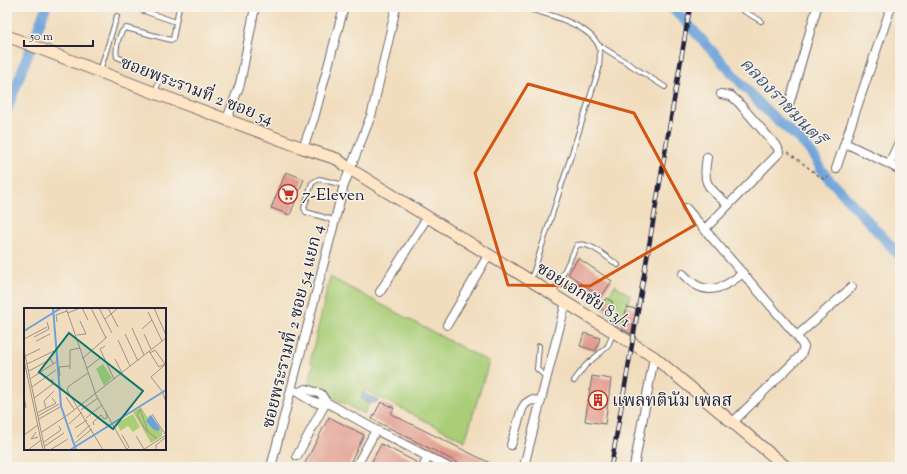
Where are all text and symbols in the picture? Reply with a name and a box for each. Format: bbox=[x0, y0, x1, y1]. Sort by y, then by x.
scale bar bbox=[24, 22, 93, 48]
text: 50 m bbox=[29, 28, 53, 46]
street label: ซอยพระรามที่ 2 ซอย 54 bbox=[116, 50, 277, 132]
water label: คลองราชมนตรี bbox=[733, 52, 833, 155]
supermarket icon: 7-Eleven bbox=[277, 183, 299, 205]
place label: 7-Eleven bbox=[302, 184, 365, 208]
street label: ซอยพระรามที่ 2 ซอย 54 แยก 4 bbox=[255, 221, 331, 431]
street label: ซอยเอกชัย 83/1 bbox=[531, 257, 635, 334]
inset map bbox=[24, 308, 166, 450]
building icon: แพลทตินัม เพลส bbox=[587, 389, 609, 411]
place label: แพลทตินัม เพลส bbox=[612, 390, 732, 414]

